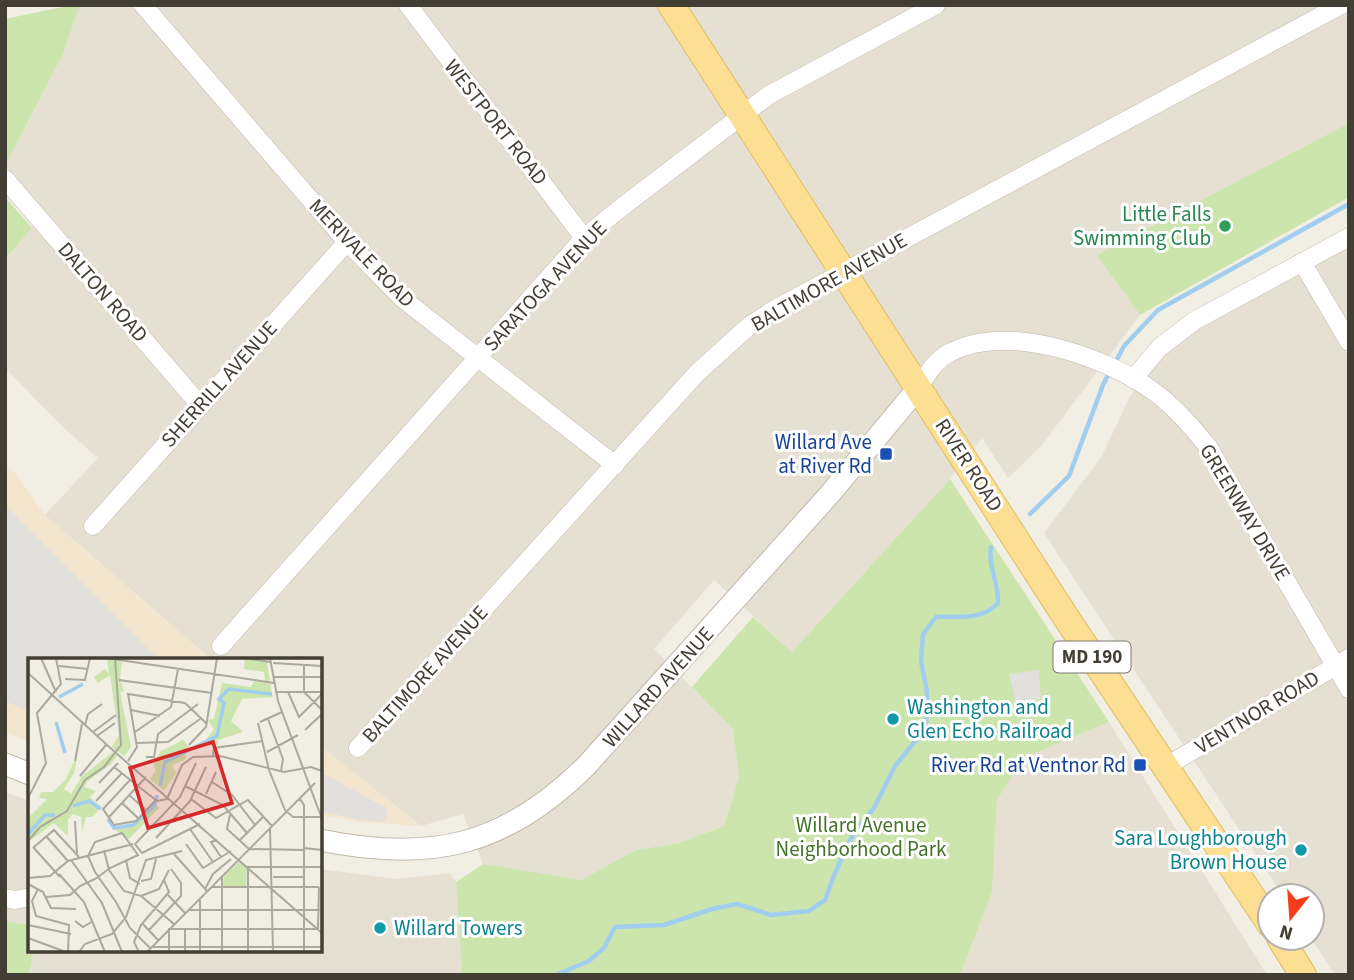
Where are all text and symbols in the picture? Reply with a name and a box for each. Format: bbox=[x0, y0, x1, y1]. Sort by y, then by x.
street label: WESTPORT ROAD bbox=[437, 53, 555, 191]
street label: MERIVALE ROAD bbox=[302, 192, 422, 314]
place label: Little Falls Swimming Club bbox=[1073, 199, 1211, 253]
street label: SARATOGA AVENUE bbox=[476, 214, 614, 358]
marker: Little Falls Swimming Club bbox=[1217, 218, 1233, 234]
street label: BALTIMORE AVENUE bbox=[745, 225, 913, 339]
street label: DALTON ROAD bbox=[51, 235, 155, 349]
street label: SHERRILL AVENUE bbox=[154, 314, 284, 454]
street label: RIVER ROAD bbox=[928, 413, 1010, 517]
place label: Willard Ave at River Rd bbox=[775, 427, 872, 481]
street label: GREENWAY DRIVE bbox=[1192, 438, 1298, 586]
marker: Willard Ave at River Rd bbox=[878, 446, 894, 462]
street label: BALTIMORE AVENUE bbox=[355, 599, 495, 749]
street label: WILLARD AVENUE bbox=[595, 620, 721, 754]
road number: MD 190 bbox=[1054, 642, 1130, 672]
inset map bbox=[28, 658, 322, 952]
street label: VENTNOR ROAD bbox=[1189, 663, 1325, 761]
place label: Washington and Glen Echo Railroad bbox=[907, 692, 1072, 746]
marker: Washington and Glen Echo Railroad bbox=[885, 711, 901, 727]
place label: River Rd at Ventnor Rd bbox=[931, 750, 1126, 780]
marker: River Rd at Ventnor Rd bbox=[1132, 757, 1148, 773]
park label: Willard Avenue Neighborhood Park bbox=[776, 810, 947, 864]
place label: Sara Loughborough Brown House bbox=[1114, 823, 1287, 877]
marker: Sara Loughborough Brown House bbox=[1293, 842, 1309, 858]
north arrow bbox=[1256, 882, 1326, 952]
place label: Willard Towers bbox=[394, 913, 523, 943]
text: N bbox=[1276, 917, 1296, 947]
marker: Willard Towers bbox=[372, 920, 388, 936]

